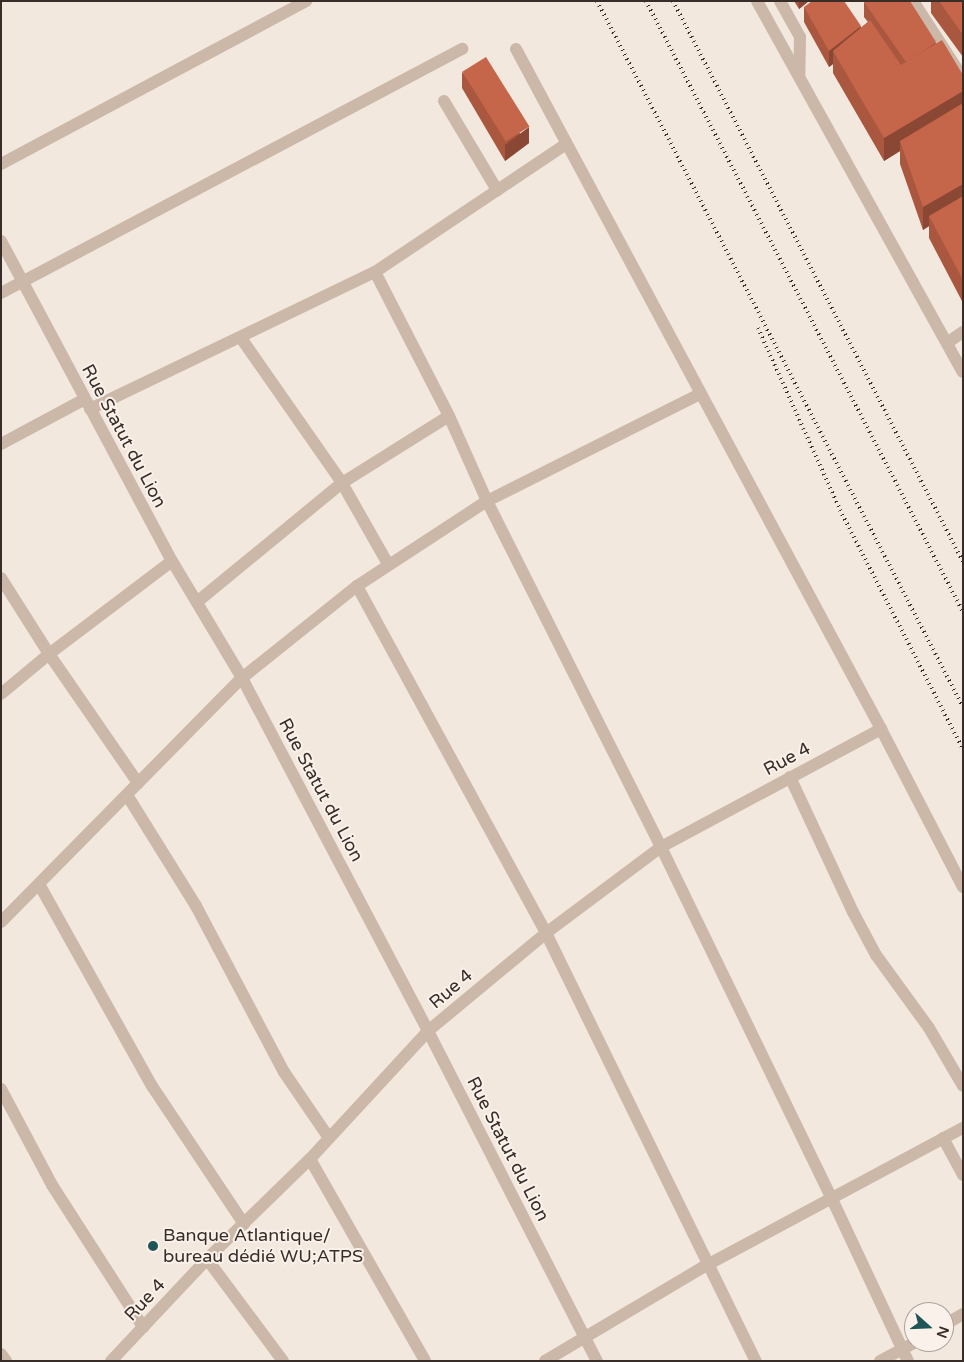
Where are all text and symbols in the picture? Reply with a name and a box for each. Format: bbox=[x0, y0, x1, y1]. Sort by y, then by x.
street label: Rue Statut du Lion bbox=[77, 361, 171, 511]
street label: Rue Statut du Lion bbox=[274, 715, 368, 865]
street label: Rue 4 bbox=[760, 738, 814, 780]
street label: Rue 4 bbox=[425, 965, 477, 1013]
street label: Rue Statut du Lion bbox=[462, 1073, 554, 1225]
place label: Banque Atlantique/ bureau dédié WU;ATPS bbox=[163, 1225, 363, 1268]
marker: Banque Atlantique/ bureau dédié WU;ATPS bbox=[147, 1240, 159, 1252]
street label: Rue 4 bbox=[120, 1274, 170, 1326]
north arrow bbox=[904, 1302, 954, 1352]
text: N bbox=[933, 1324, 953, 1340]

